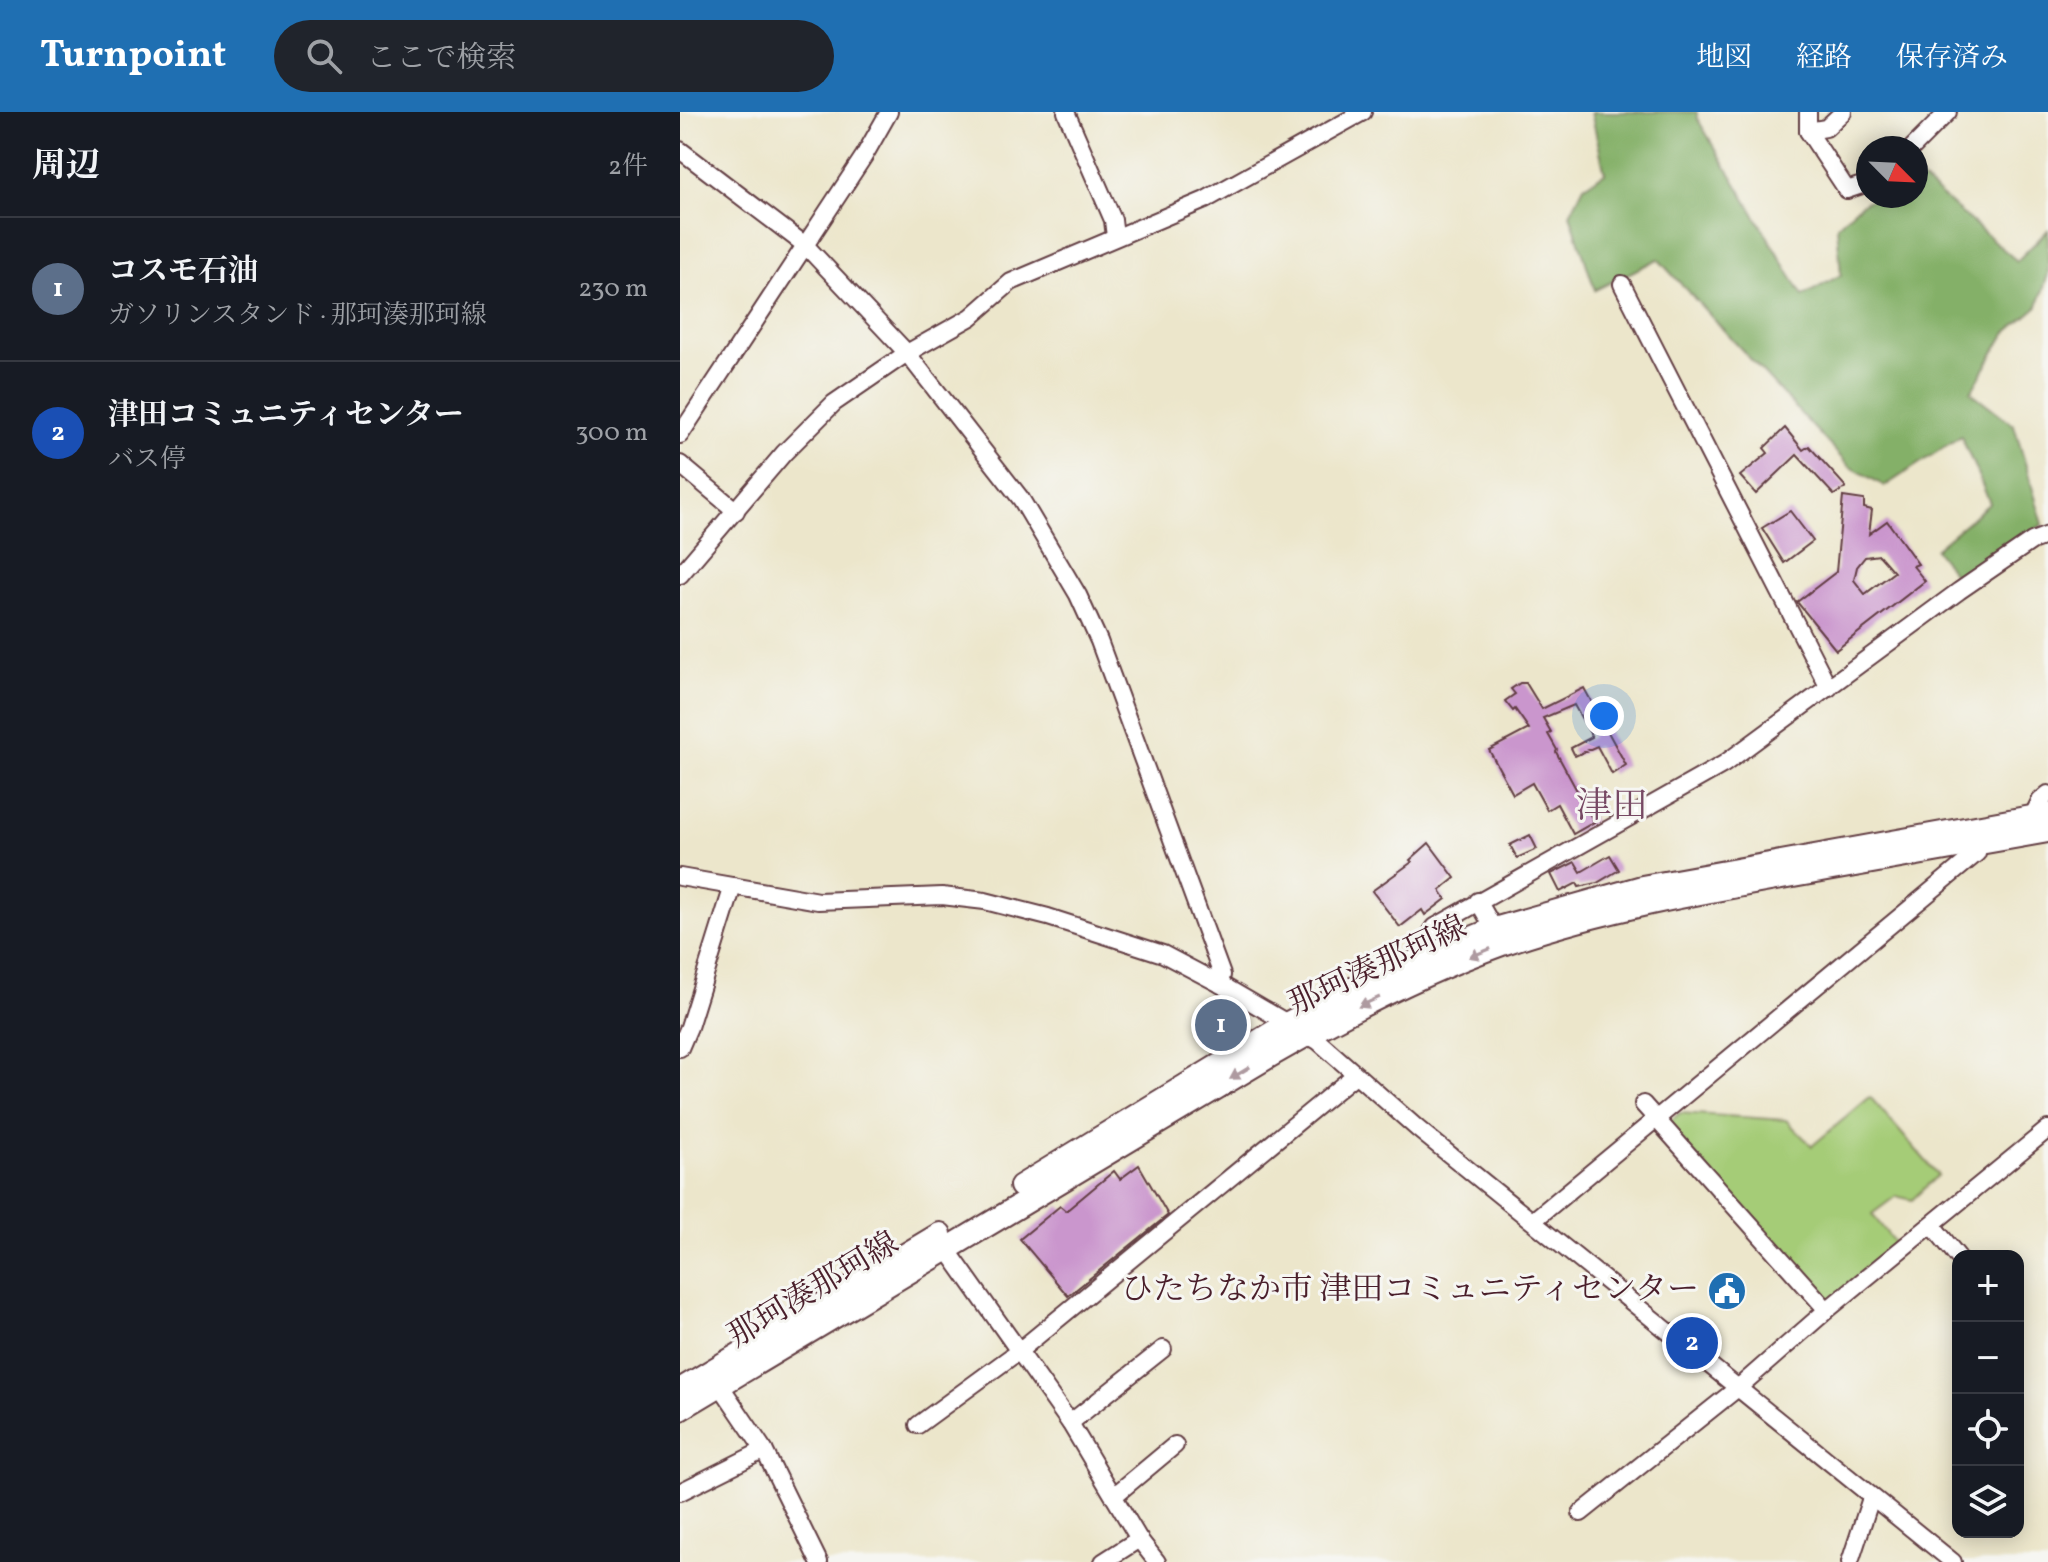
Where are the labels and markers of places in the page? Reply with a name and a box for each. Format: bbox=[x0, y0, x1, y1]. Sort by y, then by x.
pin: 1 bbox=[1195, 995, 1247, 1055]
place label: ひたちなか市 津田コミュニティセンター bbox=[1121, 1269, 1699, 1313]
public building icon: ひたちなか市 津田コミュニティセンター bbox=[1706, 1270, 1748, 1312]
pin: 2 bbox=[1666, 1313, 1718, 1373]

